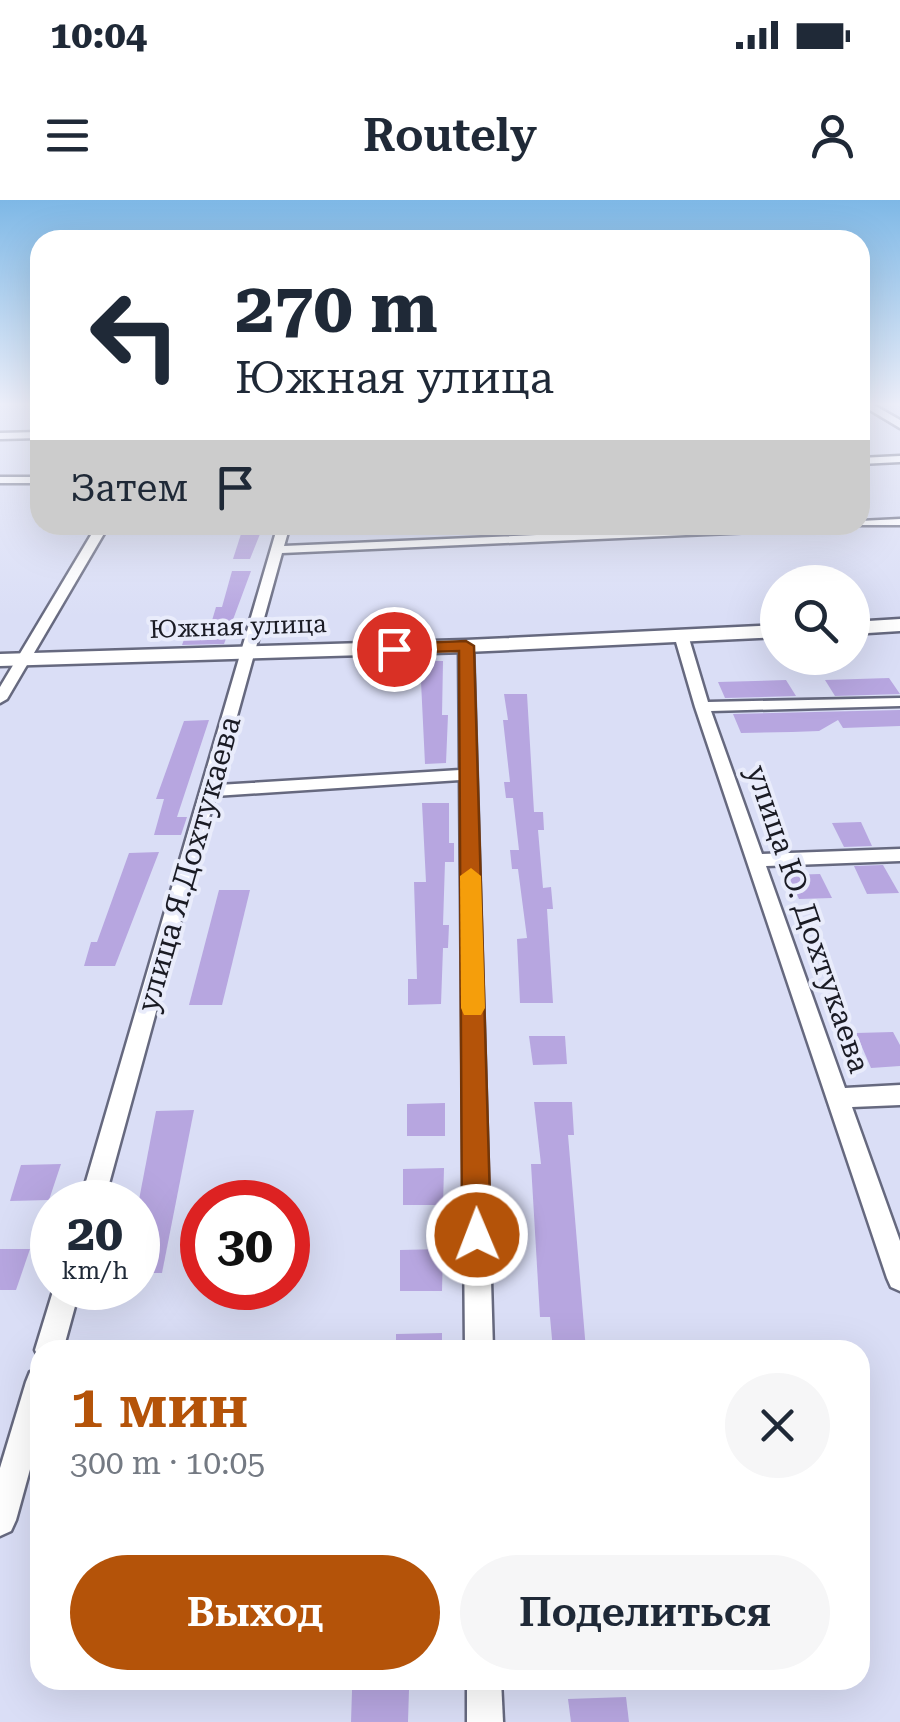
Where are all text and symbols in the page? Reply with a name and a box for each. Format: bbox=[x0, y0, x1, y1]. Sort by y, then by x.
text: 10:04 bbox=[50, 13, 147, 57]
icon: menu bbox=[40, 108, 95, 163]
icon: person bbox=[805, 108, 860, 163]
text: Routely bbox=[363, 109, 537, 162]
text: 270 m bbox=[235, 267, 438, 349]
icon: left bbox=[70, 270, 200, 400]
text: Южная улица bbox=[235, 351, 554, 404]
icon: arrive bbox=[208, 460, 263, 515]
text: Затем bbox=[70, 466, 188, 510]
map controls bbox=[760, 565, 870, 675]
button: search bbox=[760, 565, 870, 675]
pin bbox=[352, 607, 437, 692]
street label: Южная улица bbox=[149, 609, 328, 644]
icon: arrive bbox=[367, 622, 422, 677]
street label: улица Я.Дохтукаева bbox=[130, 712, 248, 1016]
street label: улица Ю. Дохтукаева bbox=[739, 760, 878, 1077]
speed limit sign: 30 bbox=[180, 1180, 310, 1310]
position arrow bbox=[425, 1183, 529, 1287]
text: 20 bbox=[67, 1204, 123, 1262]
text: km/h bbox=[62, 1256, 128, 1285]
text: 1 мин bbox=[70, 1371, 248, 1442]
button: close bbox=[725, 1373, 830, 1478]
text: 300 m · 10:05 bbox=[70, 1444, 265, 1482]
button: Выход bbox=[70, 1555, 440, 1670]
button: Поделиться bbox=[460, 1555, 830, 1670]

